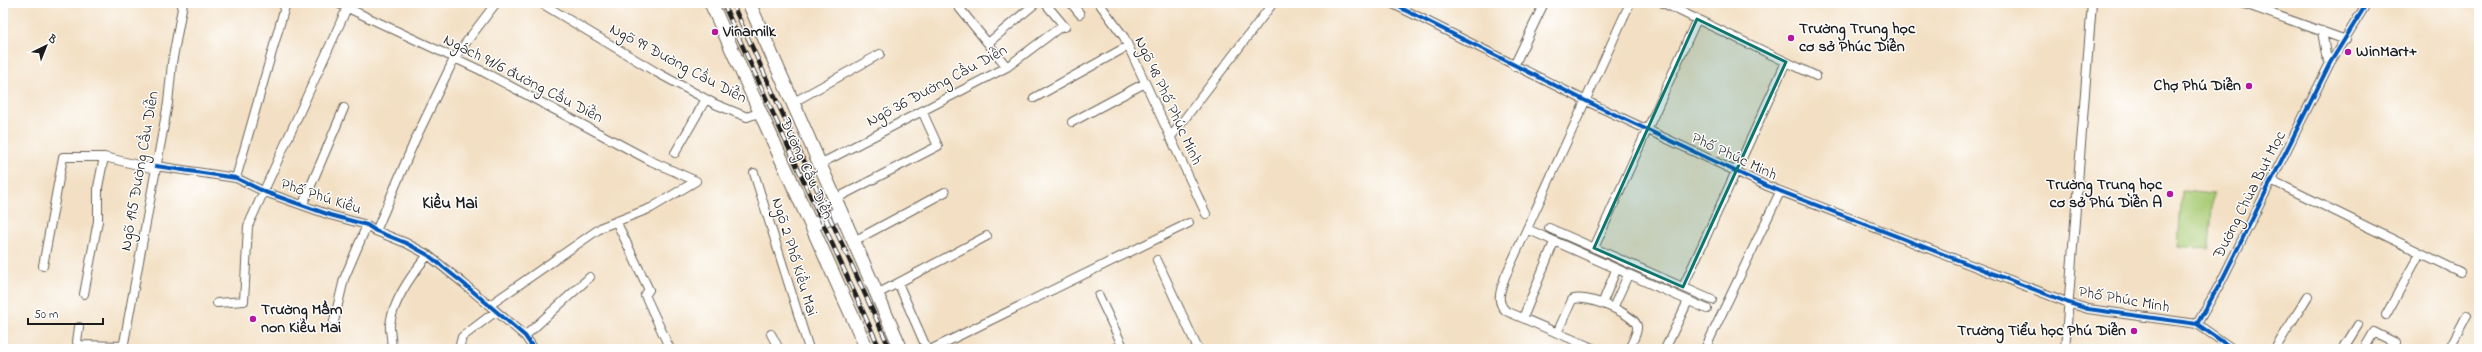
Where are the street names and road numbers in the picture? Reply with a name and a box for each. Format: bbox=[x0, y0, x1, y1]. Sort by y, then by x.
street label: Ngõ 99 Đường Cầu Diễn bbox=[605, 18, 751, 110]
street label: Ngách 91/6 đường Cầu Diễn bbox=[439, 28, 607, 130]
street label: Ngõ 48 Phố Phúc Minh bbox=[1128, 33, 1208, 169]
street label: Ngõ 36 Đường Cầu Diễn bbox=[862, 39, 1012, 133]
street label: Ngõ 195 Đường Cầu Diễn bbox=[114, 89, 166, 253]
street label: Đường Cầu Diễn bbox=[773, 114, 839, 224]
street label: Đường Chùa Bụt Mọc bbox=[2207, 126, 2293, 264]
street label: Phố Phúc Minh bbox=[1687, 127, 1781, 187]
street label: Phố Phú Kiều bbox=[277, 173, 365, 221]
street label: Ngõ 2 Phố Kiều Mai bbox=[765, 195, 823, 319]
street label: Phố Phúc Minh bbox=[2076, 280, 2172, 320]

